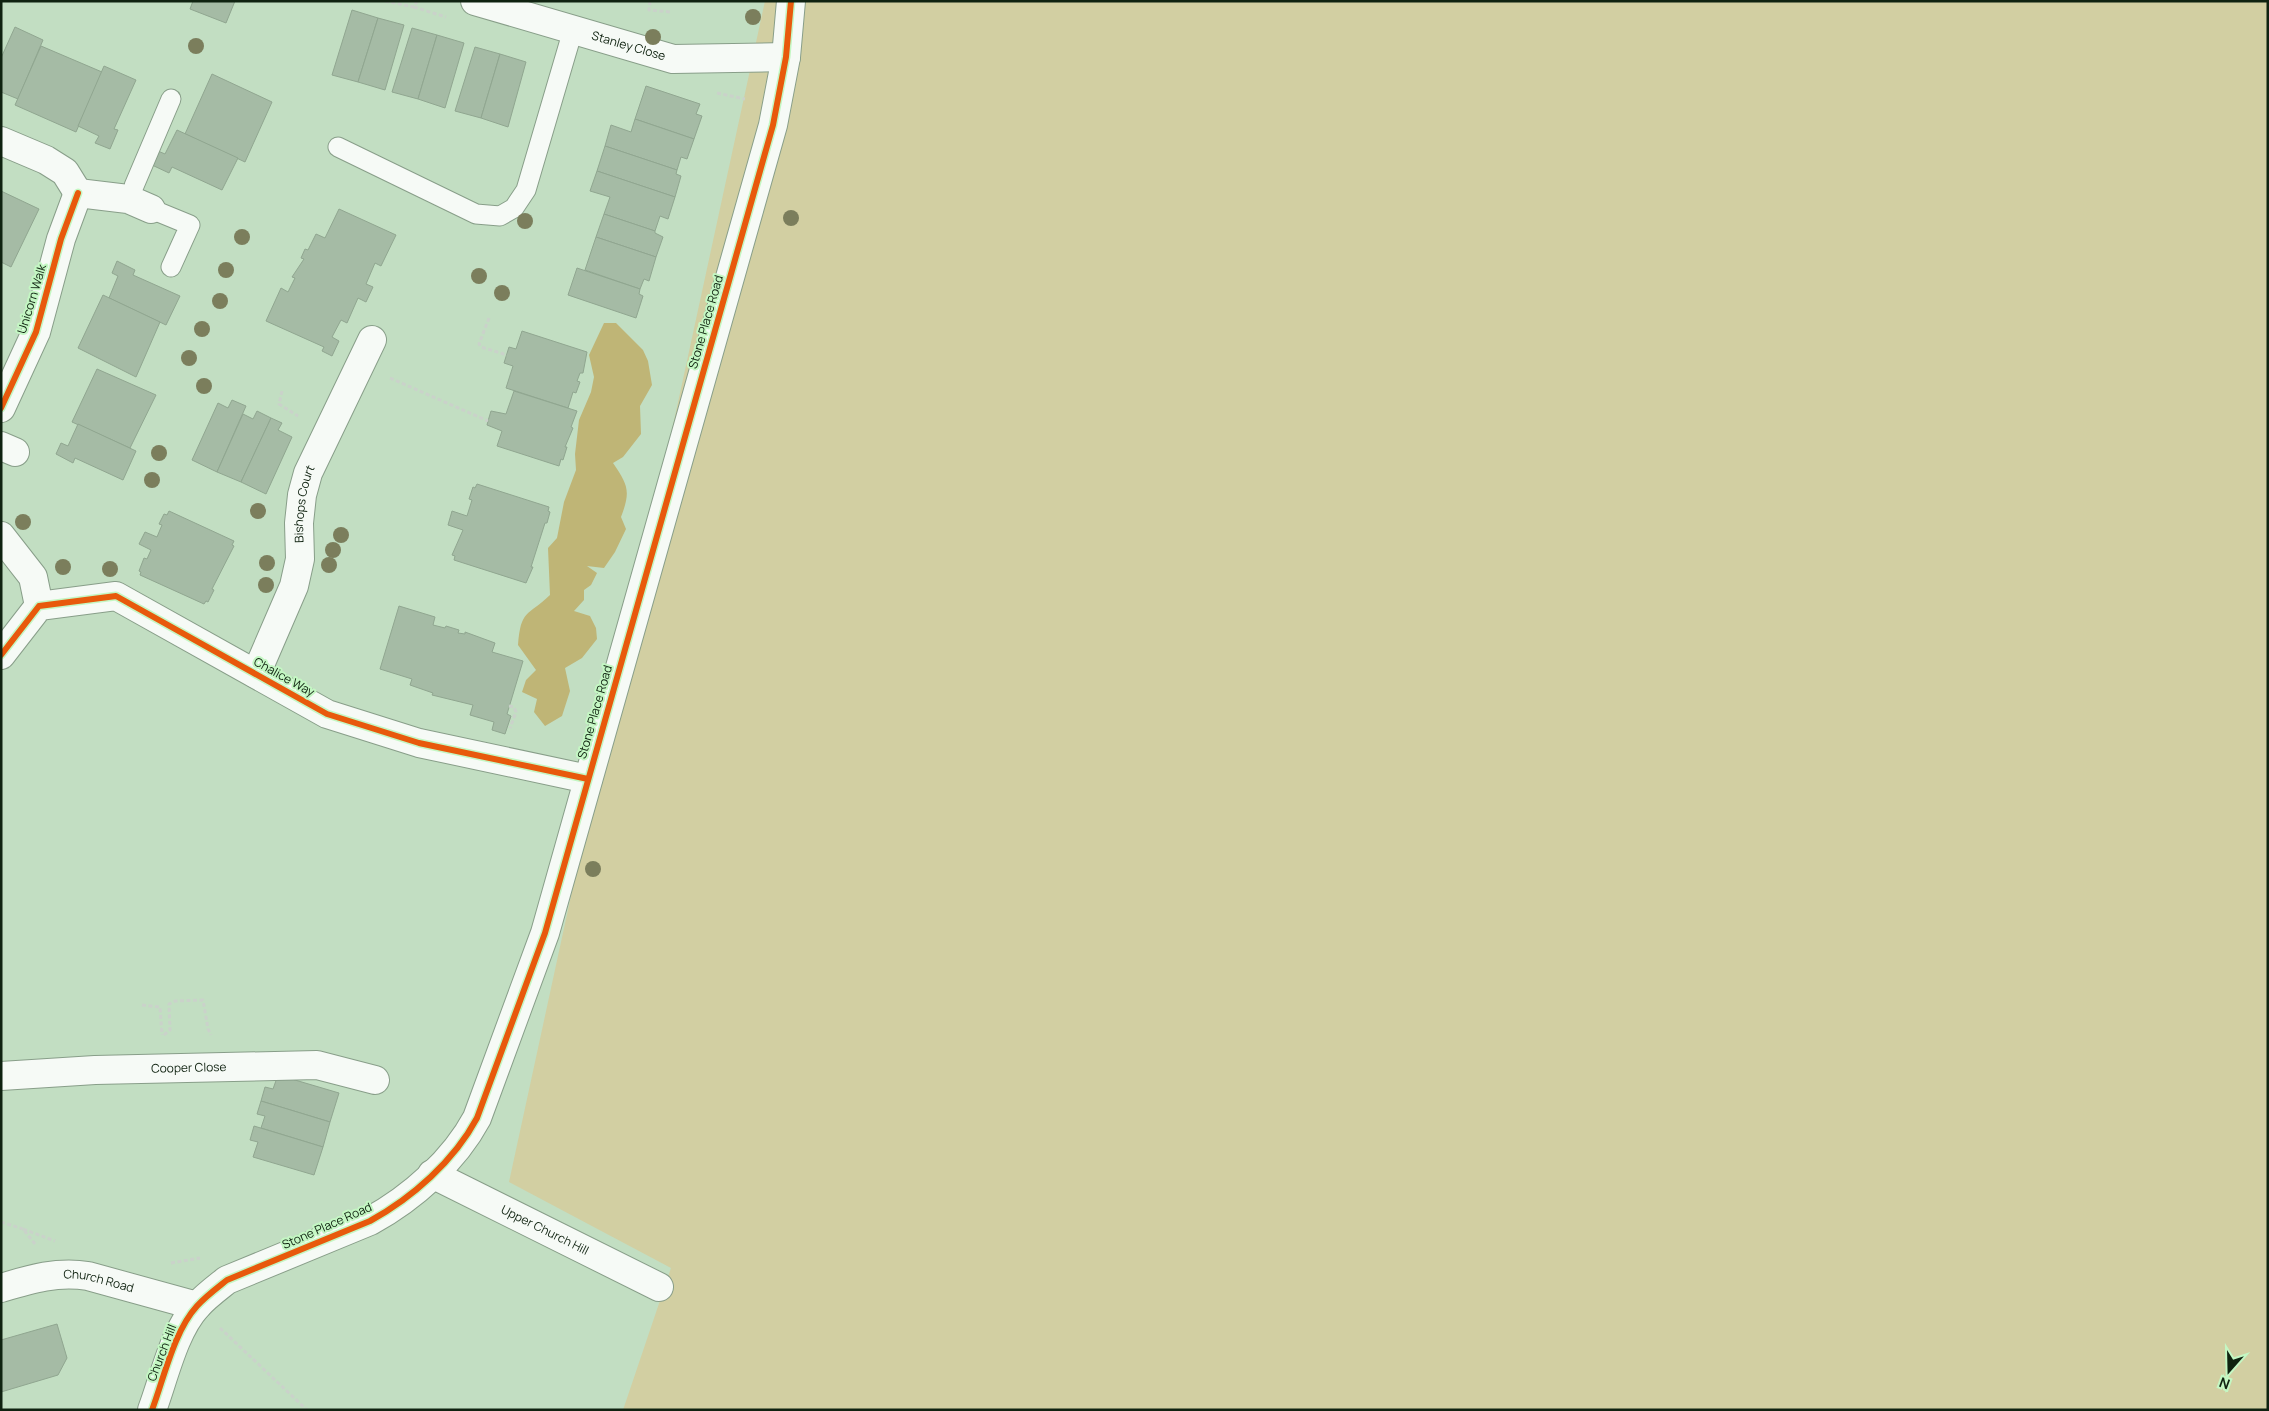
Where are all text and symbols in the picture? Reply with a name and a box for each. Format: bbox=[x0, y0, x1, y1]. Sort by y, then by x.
street label: Stanley Close bbox=[590, 27, 668, 64]
street label: Unicorn Walk bbox=[13, 261, 50, 336]
street label: Stone Place Road bbox=[684, 273, 727, 371]
street label: Bishops Court bbox=[290, 462, 319, 543]
street label: Chalice Way bbox=[251, 653, 318, 701]
street label: Stone Place Road bbox=[573, 663, 616, 761]
street label: Cooper Close bbox=[151, 1058, 227, 1077]
street label: Stone Place Road bbox=[279, 1198, 374, 1253]
street label: Upper Church Hill bbox=[498, 1201, 592, 1259]
street label: Church Road bbox=[63, 1265, 136, 1296]
street label: Church Hill bbox=[143, 1322, 180, 1384]
north arrow bbox=[2204, 1346, 2254, 1396]
text: N bbox=[2216, 1373, 2232, 1394]

